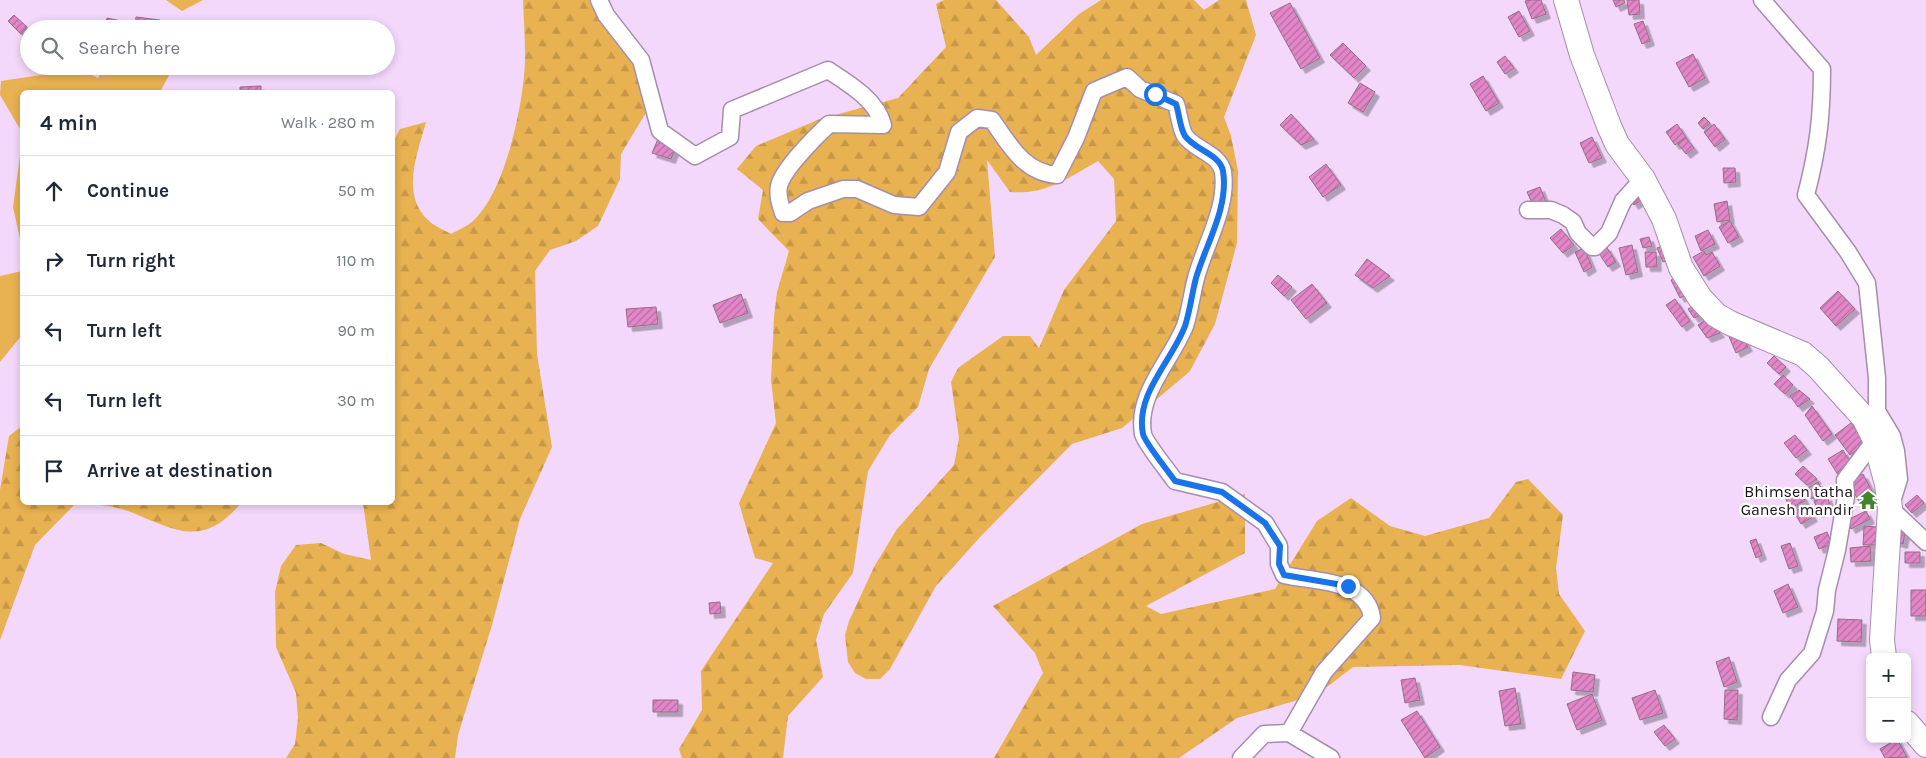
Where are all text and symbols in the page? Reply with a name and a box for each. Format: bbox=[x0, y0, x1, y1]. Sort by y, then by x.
search box bbox=[20, 20, 395, 75]
icon: search bbox=[38, 34, 66, 62]
text: Search here bbox=[78, 37, 180, 59]
route start bbox=[1144, 83, 1167, 106]
text: 4 min bbox=[40, 111, 98, 135]
text: Walk · 280 m bbox=[281, 113, 375, 132]
icon: ahead bbox=[40, 177, 68, 205]
text: Continue bbox=[87, 180, 169, 202]
text: 50 m bbox=[338, 181, 375, 200]
icon: right bbox=[40, 247, 68, 275]
text: Turn right bbox=[87, 250, 176, 272]
text: 110 m bbox=[336, 251, 375, 270]
icon: left bbox=[40, 317, 68, 345]
text: Turn left bbox=[87, 320, 162, 342]
text: 90 m bbox=[337, 321, 375, 340]
icon: left bbox=[40, 387, 68, 415]
text: Turn left bbox=[87, 390, 162, 412]
text: 30 m bbox=[337, 391, 375, 410]
icon: arrive bbox=[40, 457, 68, 485]
text: Arrive at destination bbox=[87, 460, 273, 482]
place label: Bhimsen tatha Ganesh mandir bbox=[1741, 482, 1853, 519]
temple icon: Bhimsen tatha Ganesh mandir bbox=[1857, 489, 1879, 511]
route end bbox=[1337, 575, 1360, 598]
map controls bbox=[1866, 653, 1911, 743]
button: + bbox=[1866, 653, 1911, 698]
button: − bbox=[1866, 698, 1911, 743]

